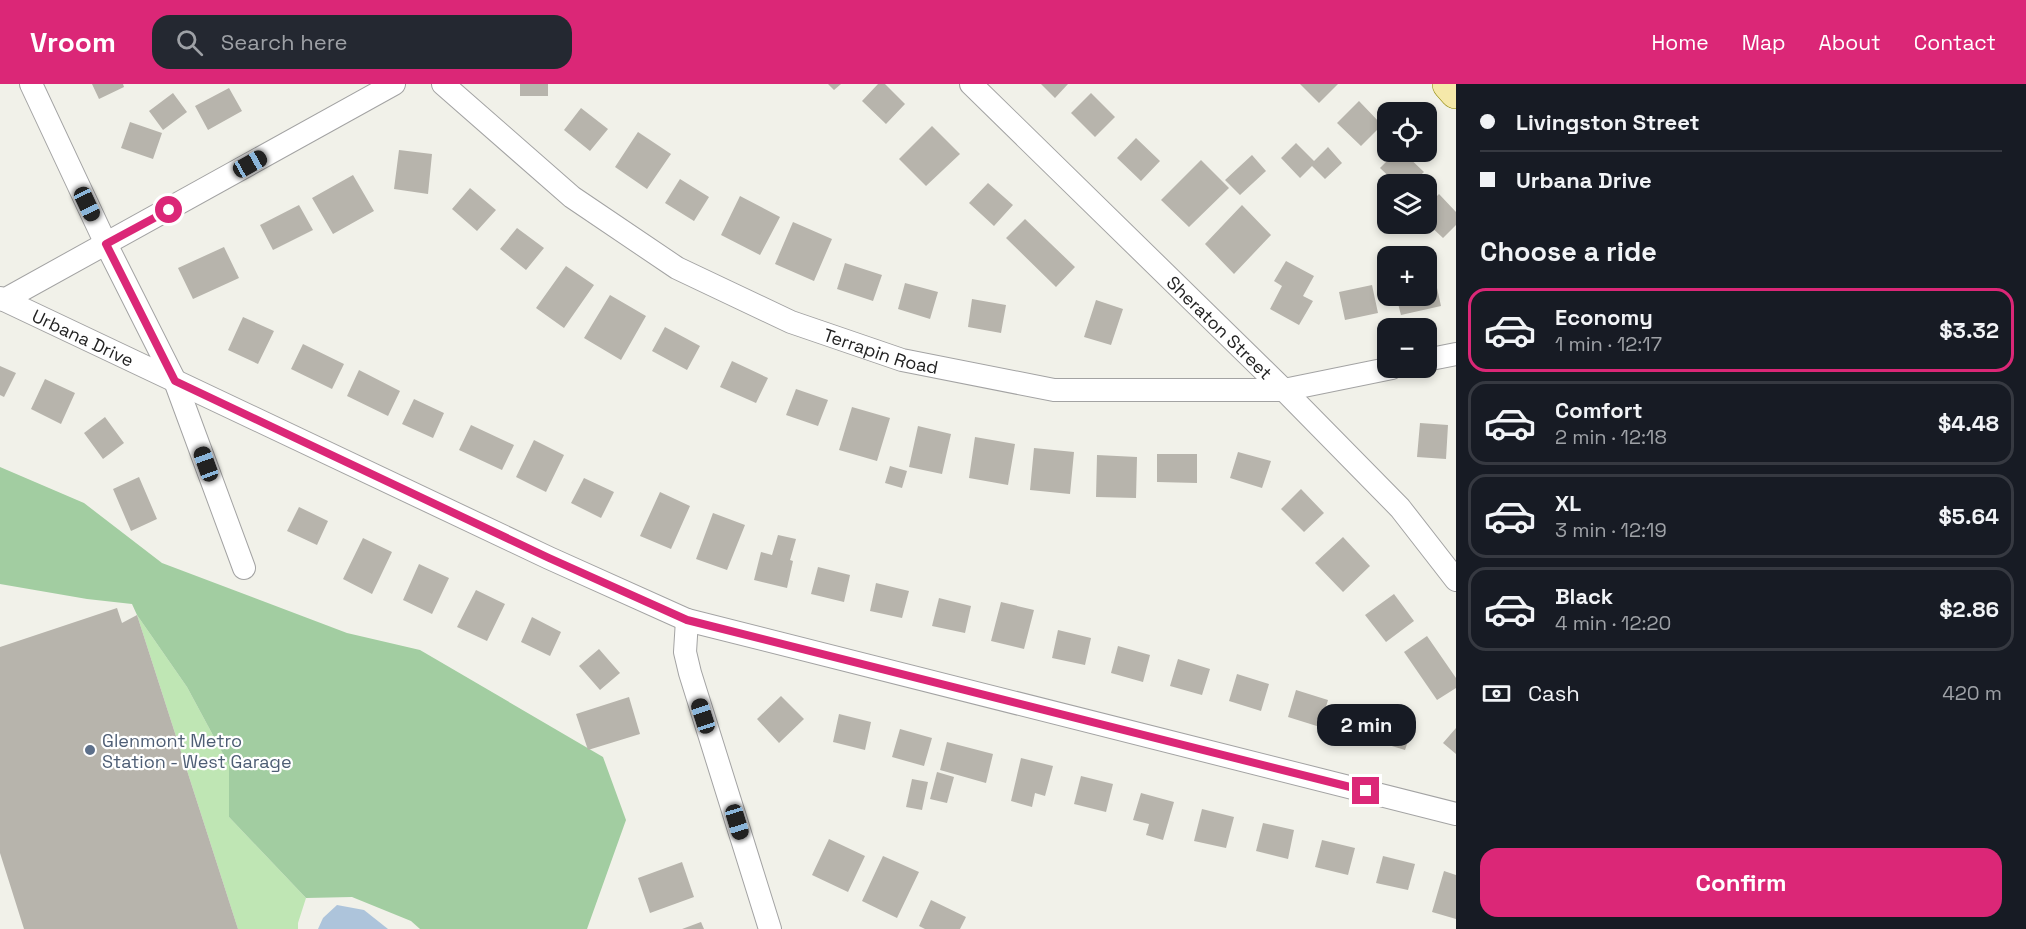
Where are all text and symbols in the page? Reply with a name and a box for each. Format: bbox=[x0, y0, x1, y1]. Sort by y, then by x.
search box bbox=[152, 15, 572, 69]
text: Vroom bbox=[30, 24, 116, 60]
icon: search bbox=[173, 26, 206, 59]
text: Search here bbox=[221, 28, 348, 56]
text: Home bbox=[1651, 29, 1709, 56]
text: Map bbox=[1742, 29, 1786, 56]
text: About bbox=[1819, 29, 1881, 56]
text: Contact bbox=[1914, 29, 1996, 56]
map controls bbox=[1377, 102, 1437, 378]
button: locate bbox=[1377, 102, 1437, 162]
text: Livingston Street bbox=[1516, 108, 1700, 136]
car bbox=[230, 147, 270, 181]
text: Urbana Drive bbox=[1516, 166, 1652, 194]
button: layers bbox=[1377, 174, 1437, 234]
car bbox=[71, 184, 103, 224]
route start bbox=[155, 196, 182, 223]
text: Choose a ride bbox=[1480, 234, 1657, 269]
button: + bbox=[1377, 246, 1437, 306]
street label: Sheraton Street bbox=[1162, 271, 1278, 384]
street label: Urbana Drive bbox=[29, 303, 138, 371]
icon: car bbox=[1483, 303, 1537, 357]
text: Economy bbox=[1555, 303, 1653, 331]
text: $3.32 bbox=[1939, 316, 1999, 344]
button: − bbox=[1377, 318, 1437, 378]
street label: Terrapin Road bbox=[821, 322, 940, 378]
text: 1 min · 12:17 bbox=[1555, 331, 1662, 357]
icon: car bbox=[1483, 396, 1537, 450]
text: Comfort bbox=[1555, 396, 1643, 424]
text: $4.48 bbox=[1938, 409, 1999, 437]
text: 2 min · 12:18 bbox=[1555, 424, 1667, 450]
car bbox=[191, 444, 221, 484]
icon: car bbox=[1483, 489, 1537, 543]
text: XL bbox=[1555, 489, 1581, 517]
text: $5.64 bbox=[1939, 502, 1999, 530]
text: 3 min · 12:19 bbox=[1555, 517, 1667, 543]
icon: car bbox=[1483, 582, 1537, 636]
text: Black bbox=[1555, 582, 1613, 610]
text: $2.86 bbox=[1939, 595, 1999, 623]
text: 4 min · 12:20 bbox=[1555, 610, 1671, 636]
icon: cash bbox=[1480, 677, 1513, 710]
text: Cash bbox=[1528, 679, 1580, 707]
text: 420 m bbox=[1942, 680, 2002, 706]
car bbox=[689, 696, 717, 736]
callout: 2 min bbox=[1316, 704, 1416, 746]
text: 2 min bbox=[1341, 712, 1392, 738]
place label: Glenmont Metro Station - West Garage bbox=[102, 729, 292, 773]
marker: Glenmont Metro Station - West Garage bbox=[83, 743, 97, 757]
route end bbox=[1352, 777, 1379, 804]
car bbox=[723, 802, 751, 842]
button: Confirm bbox=[1480, 848, 2002, 917]

